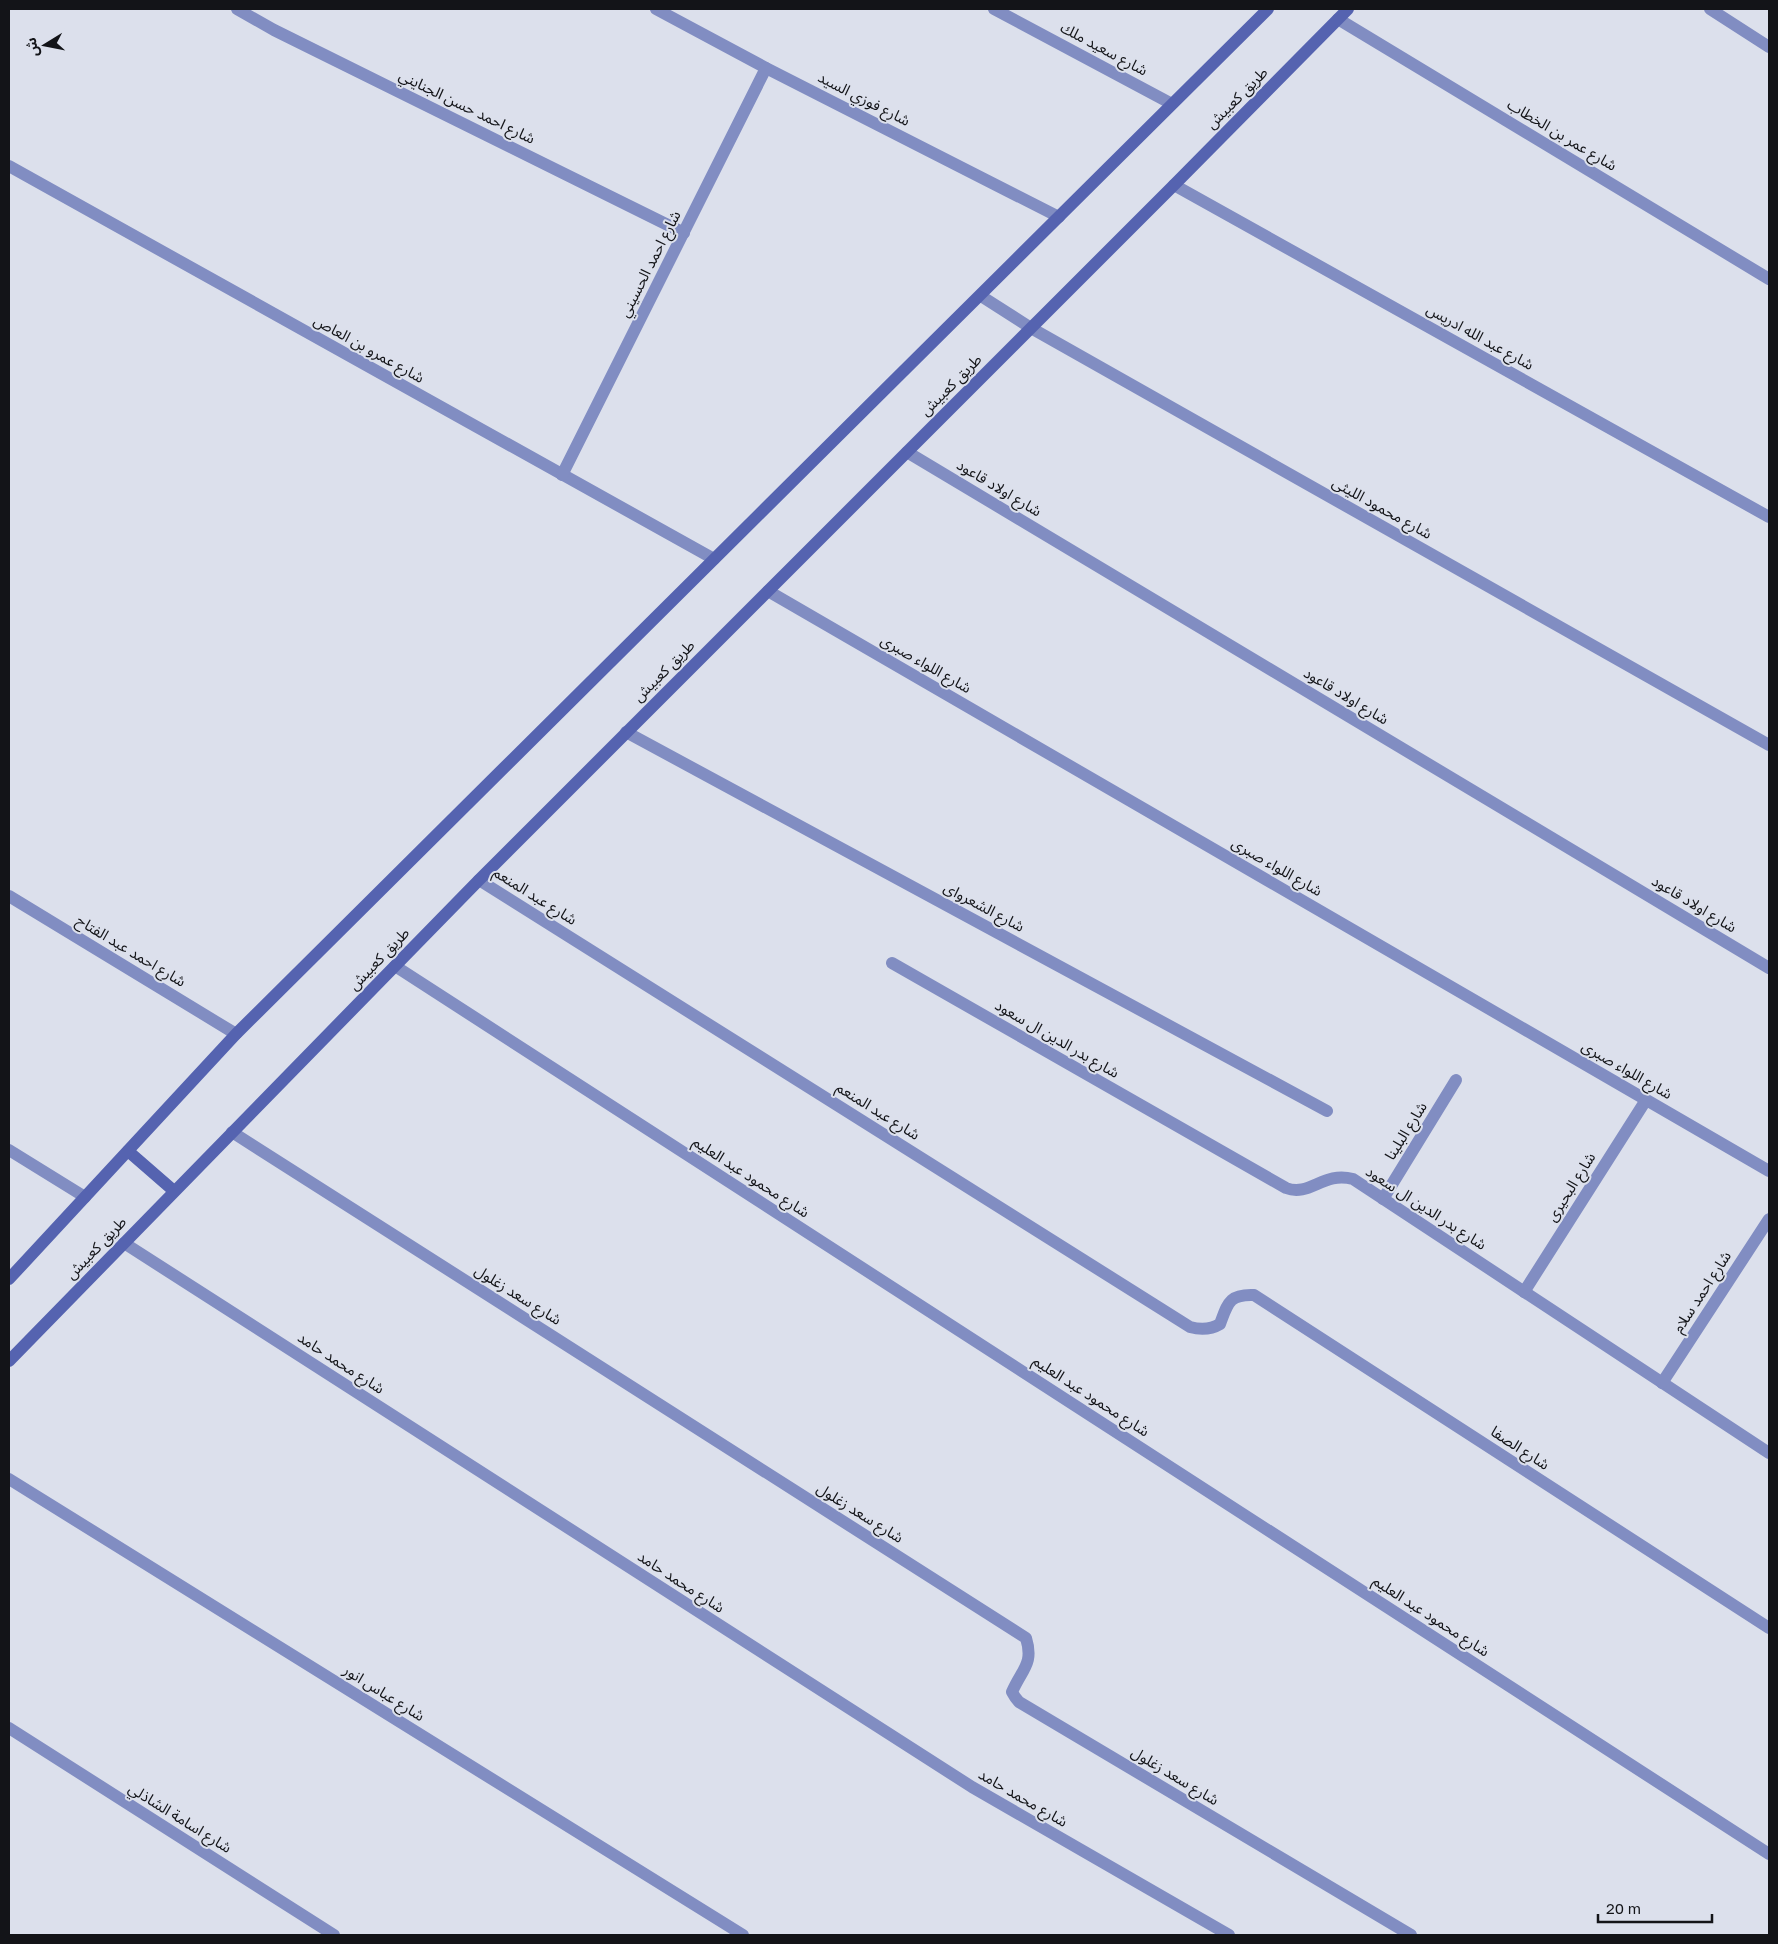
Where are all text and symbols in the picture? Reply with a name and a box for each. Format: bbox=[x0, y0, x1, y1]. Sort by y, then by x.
street label: شارع سعيد ملك bbox=[1056, 18, 1151, 82]
north arrow bbox=[20, 20, 70, 70]
text: ش bbox=[22, 36, 42, 58]
street label: طريق كعبيش bbox=[1202, 63, 1272, 133]
street label: شارع احمد حسن الجنايني bbox=[395, 65, 539, 151]
street label: شارع فوزي السيد bbox=[813, 67, 914, 133]
street label: شارع عمر بن الخطاب bbox=[1502, 94, 1621, 177]
street label: شارع احمد الحسيني bbox=[614, 207, 687, 322]
street label: شارع عبد الله ادريس bbox=[1422, 299, 1537, 377]
street label: شارع عمرو بن العاص bbox=[309, 310, 428, 390]
street label: طريق كعبيش bbox=[916, 350, 986, 420]
street label: شارع اولاد قاعود bbox=[952, 455, 1045, 523]
street label: شارع محمود الليثى bbox=[1328, 472, 1436, 546]
street label: شارع اللواء صبرى bbox=[876, 630, 975, 700]
street label: طريق كعبيش bbox=[629, 636, 699, 706]
street label: شارع اولاد قاعود bbox=[1299, 663, 1392, 731]
street label: شارع اللواء صبرى bbox=[1227, 833, 1326, 903]
street label: شارع عبد المنعم bbox=[488, 862, 581, 931]
street label: شارع اولاد قاعود bbox=[1647, 871, 1740, 939]
street label: شارع الشعرواى bbox=[939, 877, 1028, 939]
street label: شارع احمد عبد الفتاح bbox=[71, 910, 190, 994]
street label: طريق كعبيش bbox=[344, 923, 414, 995]
street label: شارع بدر الدين ال سعود bbox=[990, 995, 1123, 1085]
street label: شارع اللواء صبرى bbox=[1577, 1036, 1676, 1106]
street label: شارع عبد المنعم bbox=[831, 1077, 924, 1146]
street label: شارع البلينا bbox=[1380, 1098, 1434, 1165]
street label: شارع محمود عبد العليم bbox=[688, 1132, 813, 1224]
street label: شارع البحيرى bbox=[1542, 1148, 1602, 1226]
street label: شارع بدر الدين ال سعود bbox=[1361, 1161, 1491, 1256]
street label: طريق كعبيش bbox=[61, 1212, 131, 1284]
street label: شارع احمد سلام bbox=[1668, 1247, 1738, 1338]
street label: شارع سعد زغلول bbox=[470, 1260, 565, 1332]
street label: شارع محمد حامد bbox=[293, 1327, 389, 1400]
street label: شارع محمود عبد العليم bbox=[1028, 1351, 1153, 1443]
street label: شارع الصفا bbox=[1486, 1422, 1554, 1476]
street label: شارع سعد زغلول bbox=[812, 1478, 907, 1550]
street label: شارع محمد حامد bbox=[633, 1546, 729, 1619]
street label: شارع محمود عبد العليم bbox=[1368, 1571, 1493, 1663]
street label: شارع عباس انور bbox=[338, 1660, 429, 1728]
street label: شارع سعد زغلول bbox=[1126, 1742, 1223, 1812]
street label: شارع محمد حامد bbox=[974, 1764, 1071, 1833]
street label: شارع اسامة الشاذلي bbox=[123, 1778, 236, 1860]
scale bar bbox=[1598, 1892, 1712, 1924]
text: 20 m bbox=[1606, 1899, 1641, 1917]

